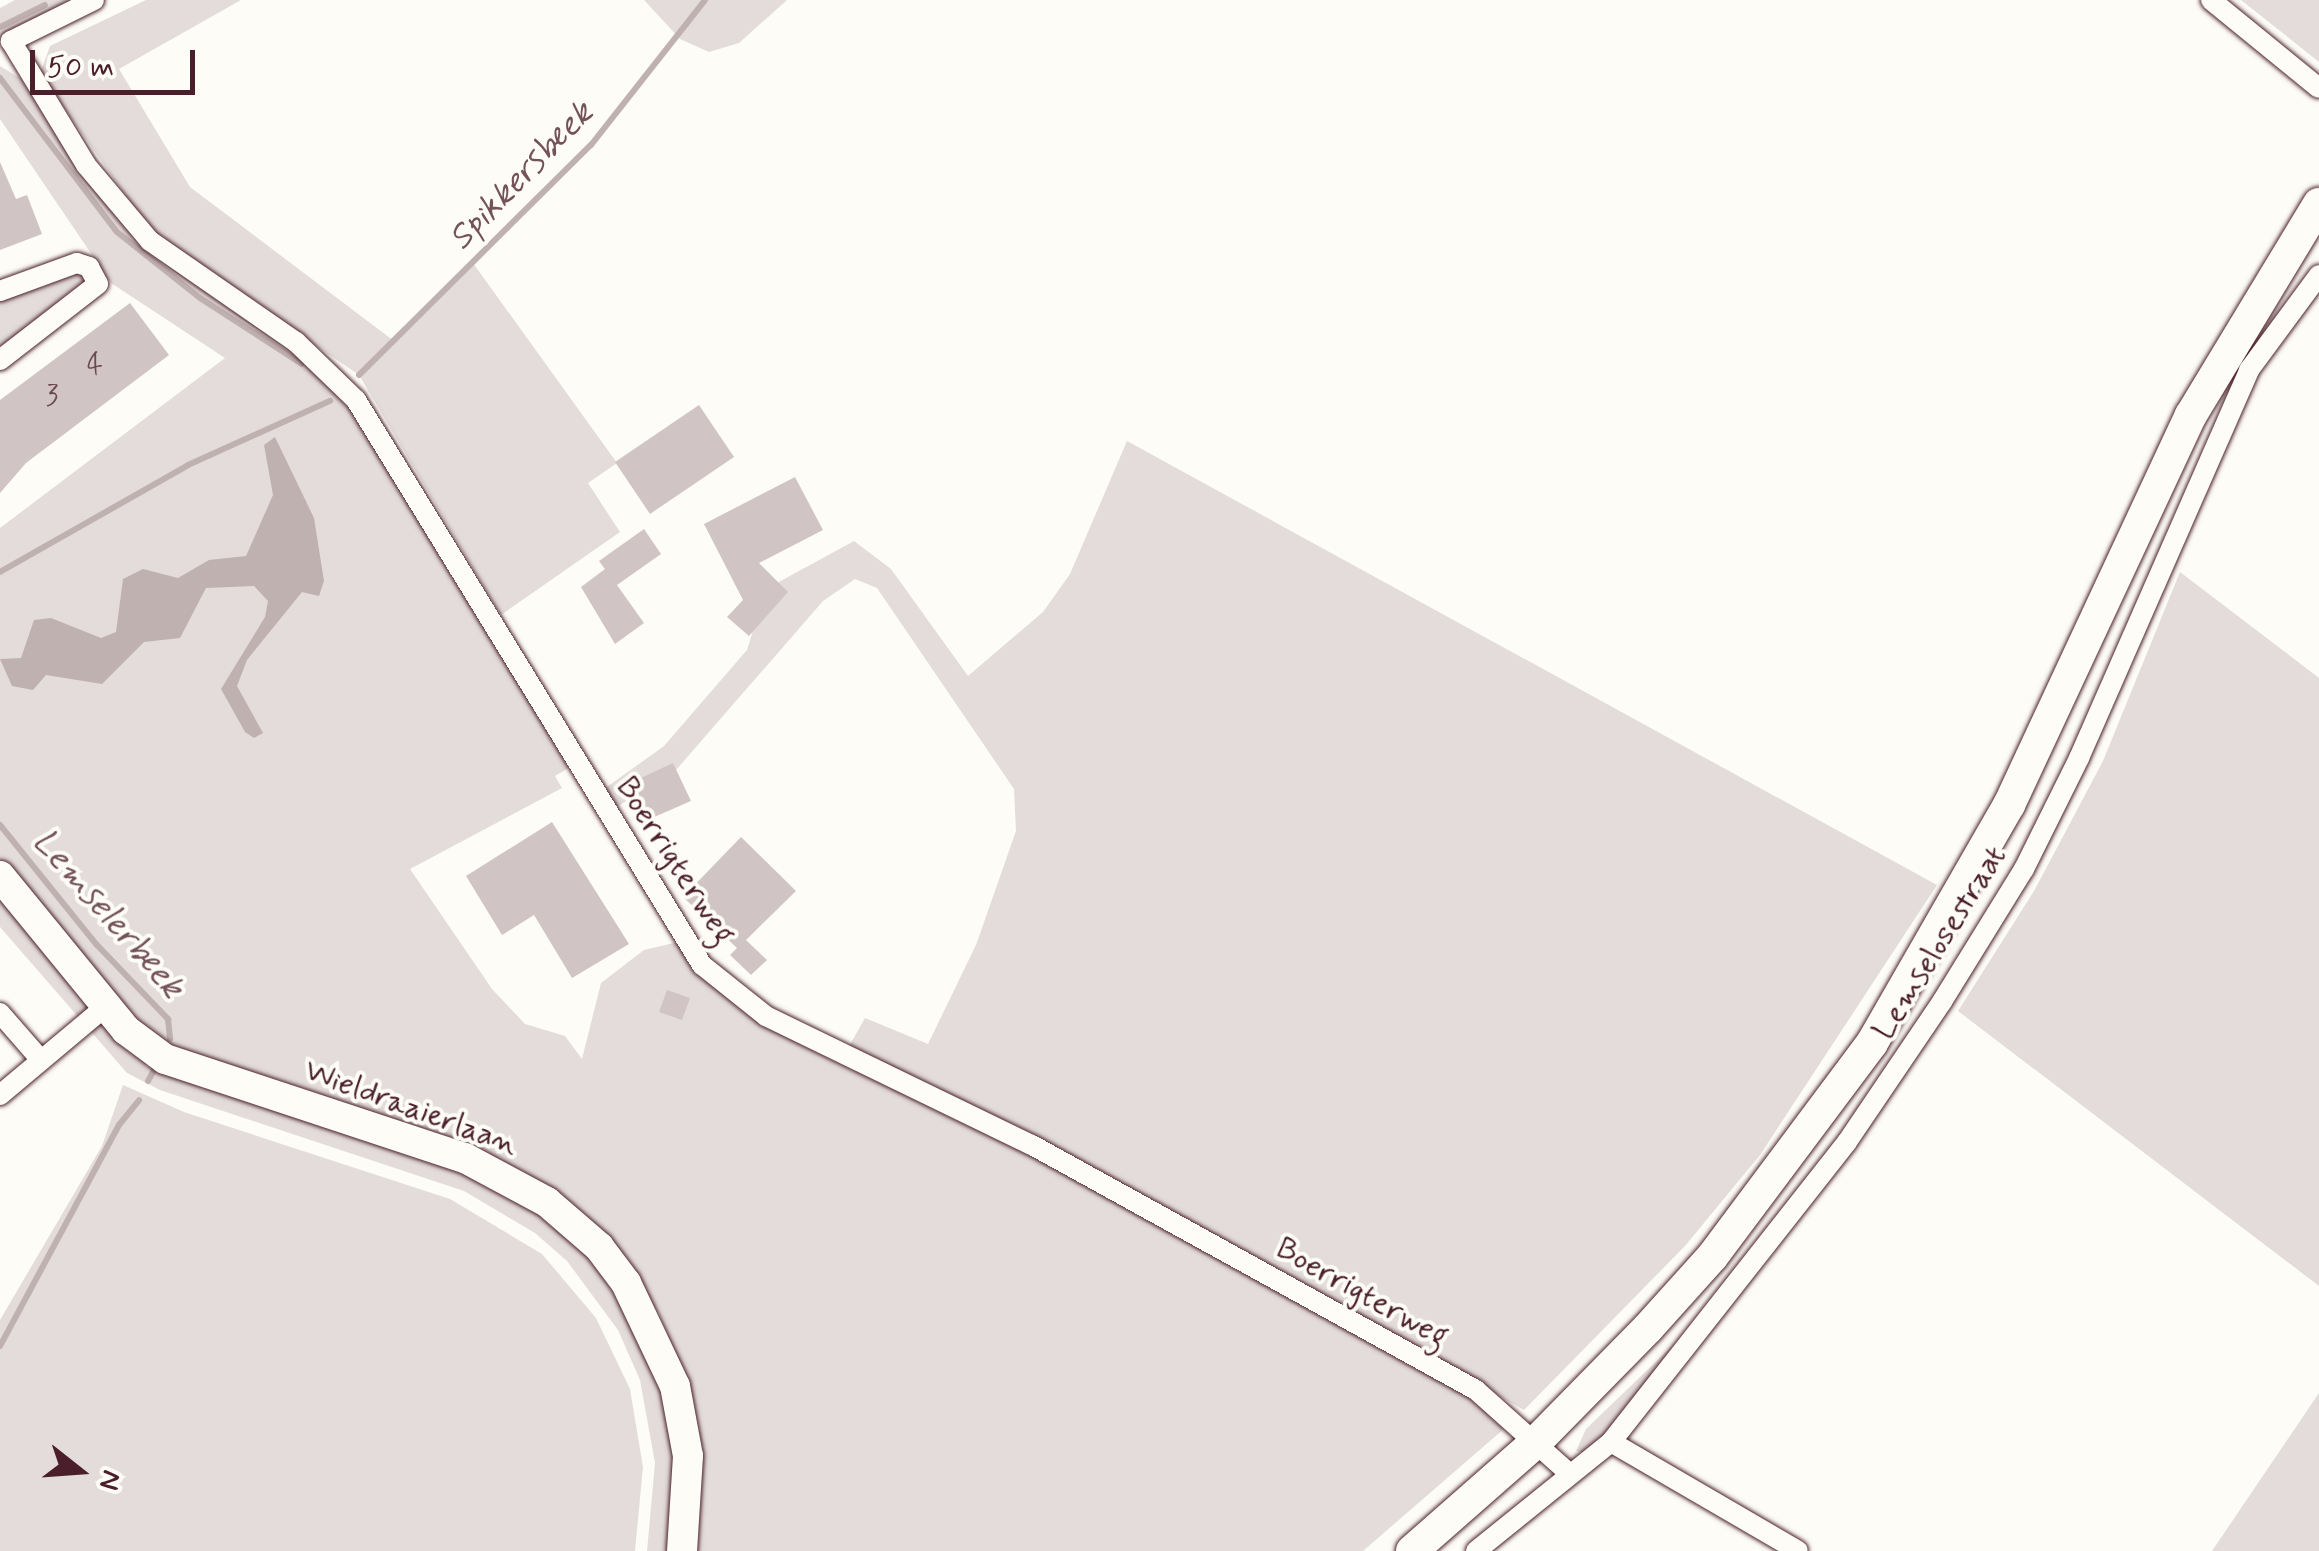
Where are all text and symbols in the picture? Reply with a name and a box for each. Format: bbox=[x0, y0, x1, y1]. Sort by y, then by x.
scale bar bbox=[35, 30, 200, 92]
text: 50 m bbox=[47, 48, 114, 87]
water label: Spikkersbeek bbox=[440, 93, 602, 259]
house number: 4 bbox=[87, 349, 103, 383]
house number: 3 bbox=[46, 380, 58, 414]
street label: Boerrigterweg bbox=[607, 770, 743, 952]
water label: Lemselerbeek bbox=[23, 821, 193, 1007]
street label: Lemselosestraat bbox=[1865, 839, 2015, 1047]
street label: Wieldraaierlaan bbox=[299, 1052, 523, 1164]
street label: Boerrigterweg bbox=[1269, 1230, 1455, 1356]
north arrow bbox=[30, 1421, 130, 1521]
text: N bbox=[89, 1466, 130, 1494]

